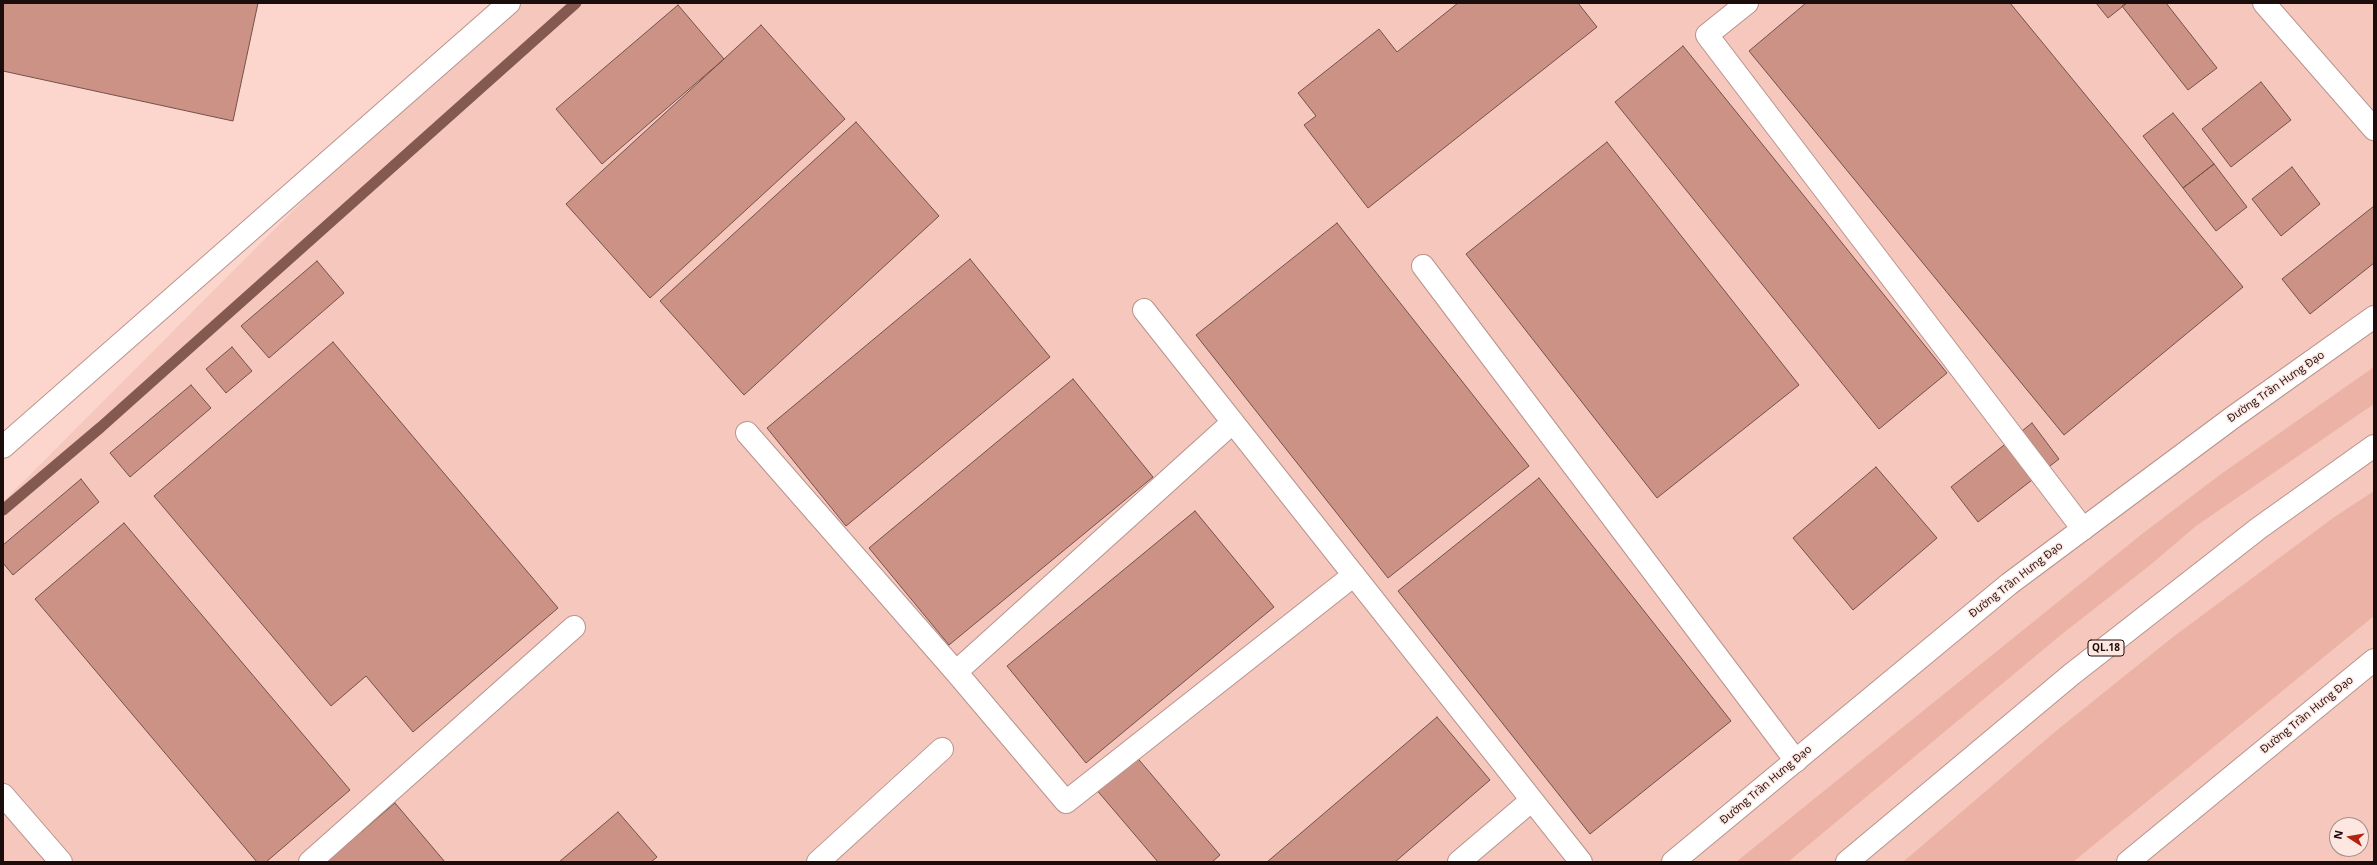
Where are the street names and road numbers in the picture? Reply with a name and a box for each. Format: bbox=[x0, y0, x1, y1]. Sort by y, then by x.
street label: Đường Trần Hưng Đạo bbox=[2225, 348, 2327, 426]
street label: Đường Trần Hưng Đạo bbox=[1966, 539, 2066, 621]
road number: QL.18 bbox=[2088, 640, 2124, 656]
street label: Đường Trần Hưng Đạo bbox=[2258, 674, 2356, 756]
street label: Đường Trần Hưng Đạo bbox=[1718, 743, 1814, 827]

